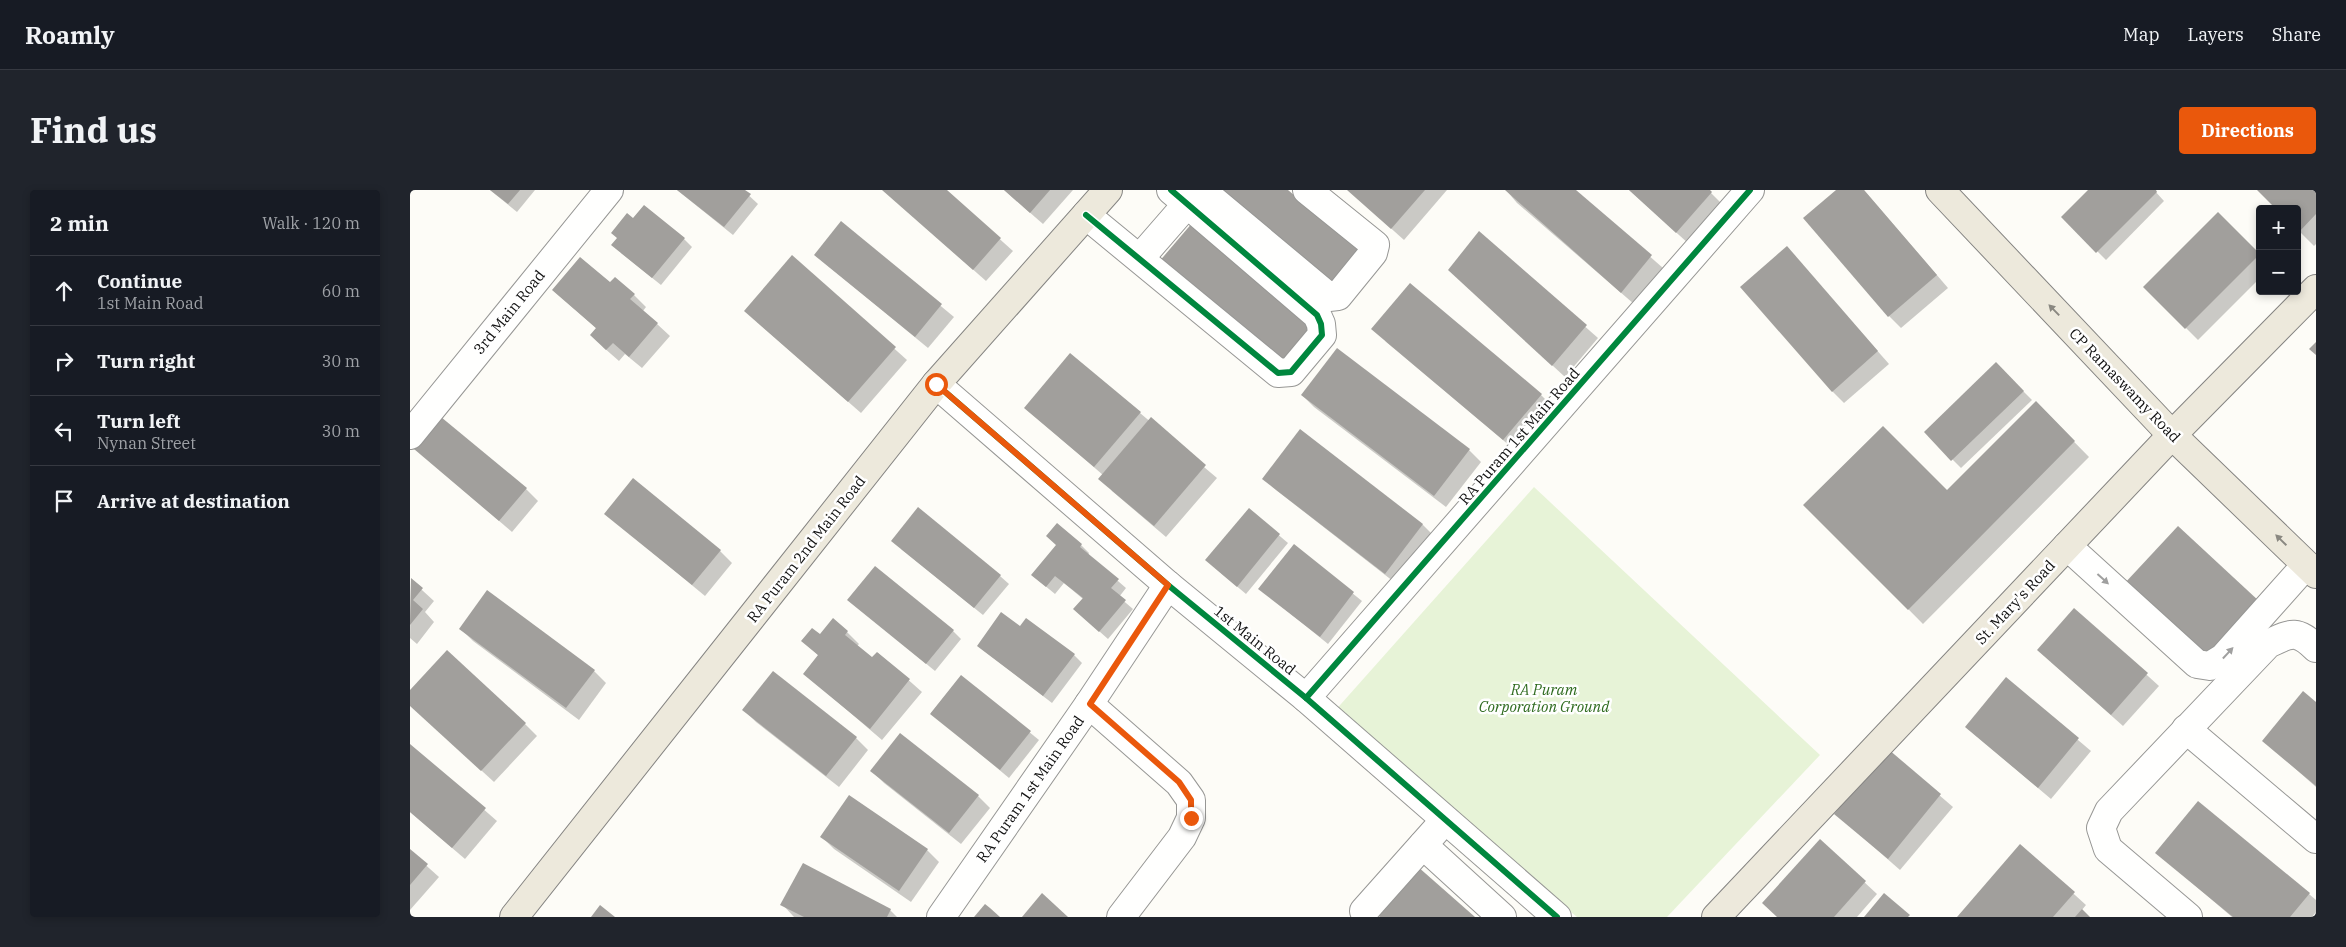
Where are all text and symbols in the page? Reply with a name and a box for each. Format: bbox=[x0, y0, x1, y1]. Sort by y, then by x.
text: Roamly bbox=[25, 19, 115, 51]
text: Map bbox=[2123, 23, 2160, 46]
text: Layers bbox=[2188, 23, 2244, 46]
text: Share bbox=[2272, 23, 2321, 46]
text: Find us bbox=[30, 107, 157, 153]
button: Directions bbox=[2179, 107, 2316, 154]
map controls bbox=[2256, 205, 2301, 295]
button: + bbox=[2256, 205, 2301, 250]
text: 2 min bbox=[50, 209, 109, 237]
text: Walk · 120 m bbox=[262, 213, 360, 233]
button: − bbox=[2256, 250, 2301, 295]
street label: 3rd Main Road bbox=[469, 266, 549, 358]
text: Continue bbox=[97, 269, 182, 293]
icon: ahead bbox=[50, 277, 78, 305]
text: 60 m bbox=[322, 281, 360, 301]
text: 1st Main Road bbox=[97, 293, 203, 313]
one-way arrow bbox=[2048, 305, 2060, 317]
street label: CP Ramaswamy Road bbox=[2065, 324, 2185, 446]
icon: right bbox=[50, 347, 78, 375]
text: Turn right bbox=[97, 349, 195, 373]
text: 30 m bbox=[322, 351, 360, 371]
street label: RA Puram 1st Main Road bbox=[1454, 364, 1584, 508]
route start bbox=[925, 373, 948, 396]
text: Turn left bbox=[97, 409, 180, 433]
icon: left bbox=[50, 417, 78, 445]
text: 30 m bbox=[322, 421, 360, 441]
text: Nynan Street bbox=[97, 433, 196, 453]
street label: RA Puram 2nd Main Road bbox=[743, 472, 869, 626]
icon: arrive bbox=[50, 487, 78, 515]
text: Arrive at destination bbox=[97, 489, 290, 513]
one-way arrow bbox=[2275, 534, 2287, 546]
street label: St. Mary's Road bbox=[1971, 556, 2059, 648]
one-way arrow bbox=[2097, 573, 2109, 585]
street label: 1st Main Road bbox=[1210, 601, 1300, 679]
one-way arrow bbox=[2222, 647, 2234, 659]
park label: RA Puram Corporation Ground bbox=[1479, 680, 1610, 716]
street label: RA Puram 1st Main Road bbox=[972, 712, 1088, 866]
route end bbox=[1180, 807, 1203, 830]

